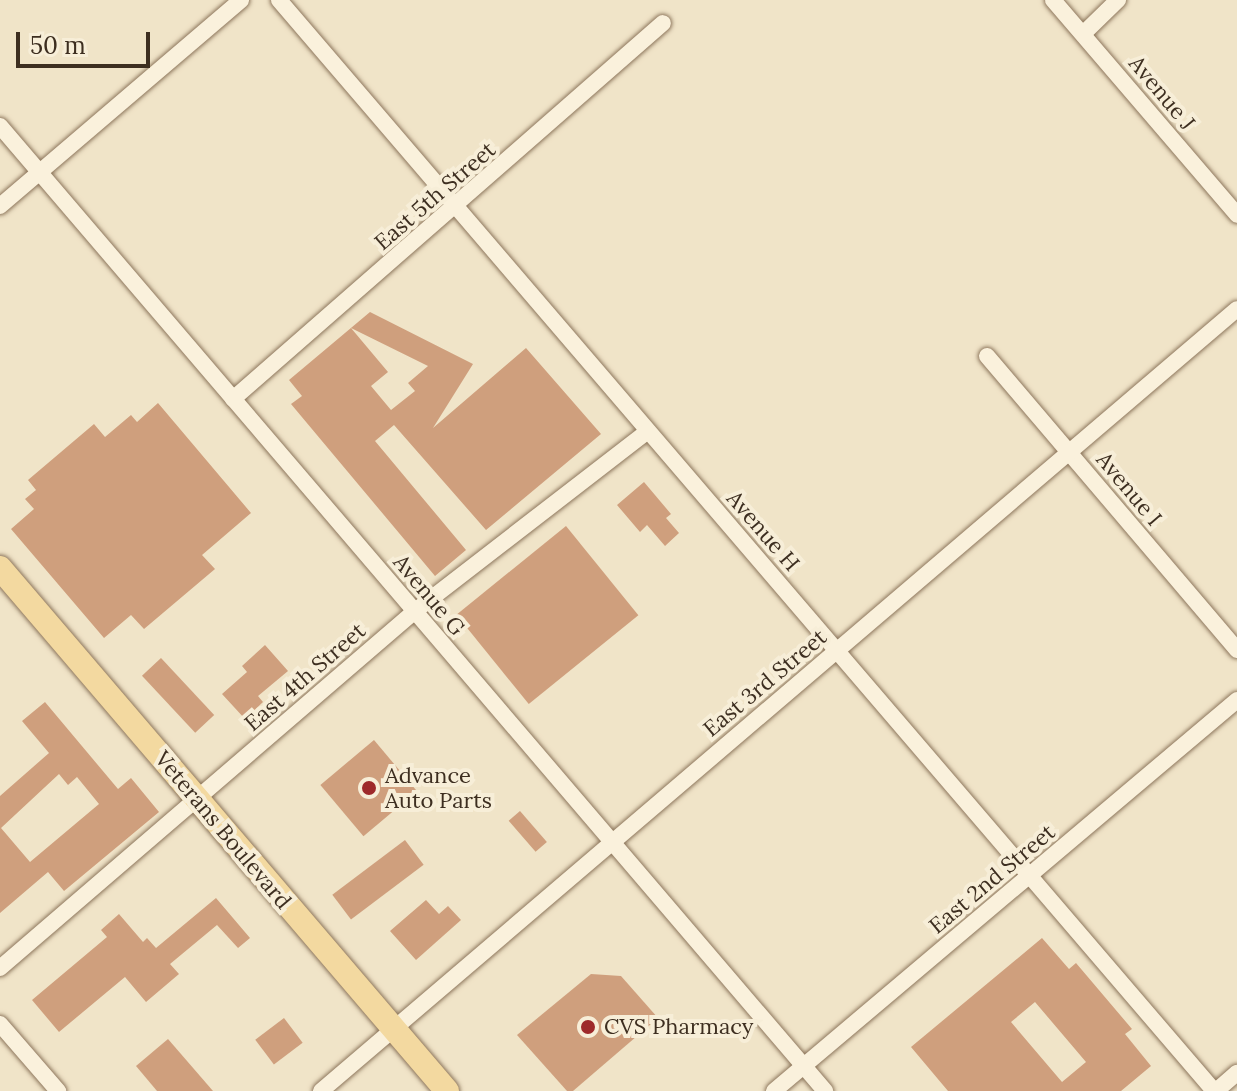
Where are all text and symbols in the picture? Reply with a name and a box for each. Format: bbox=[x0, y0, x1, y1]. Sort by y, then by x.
scale bar bbox=[20, 16, 154, 66]
text: 50 m bbox=[30, 30, 86, 61]
street label: Avenue J bbox=[1123, 51, 1201, 135]
street label: East 5th Street bbox=[369, 136, 501, 256]
street label: Avenue I bbox=[1091, 447, 1167, 531]
street label: Avenue H bbox=[721, 486, 805, 576]
street label: Avenue G bbox=[388, 549, 470, 641]
street label: East 4th Street bbox=[239, 617, 371, 737]
street label: East 3rd Street bbox=[698, 624, 832, 742]
street label: Veterans Boulevard bbox=[149, 746, 297, 914]
place label: Advance Auto Parts bbox=[385, 762, 492, 814]
marker: Advance Auto Parts bbox=[360, 779, 378, 797]
street label: East 2nd Street bbox=[924, 819, 1060, 939]
place label: CVS Pharmacy bbox=[604, 1014, 753, 1040]
marker: CVS Pharmacy bbox=[579, 1018, 597, 1036]

